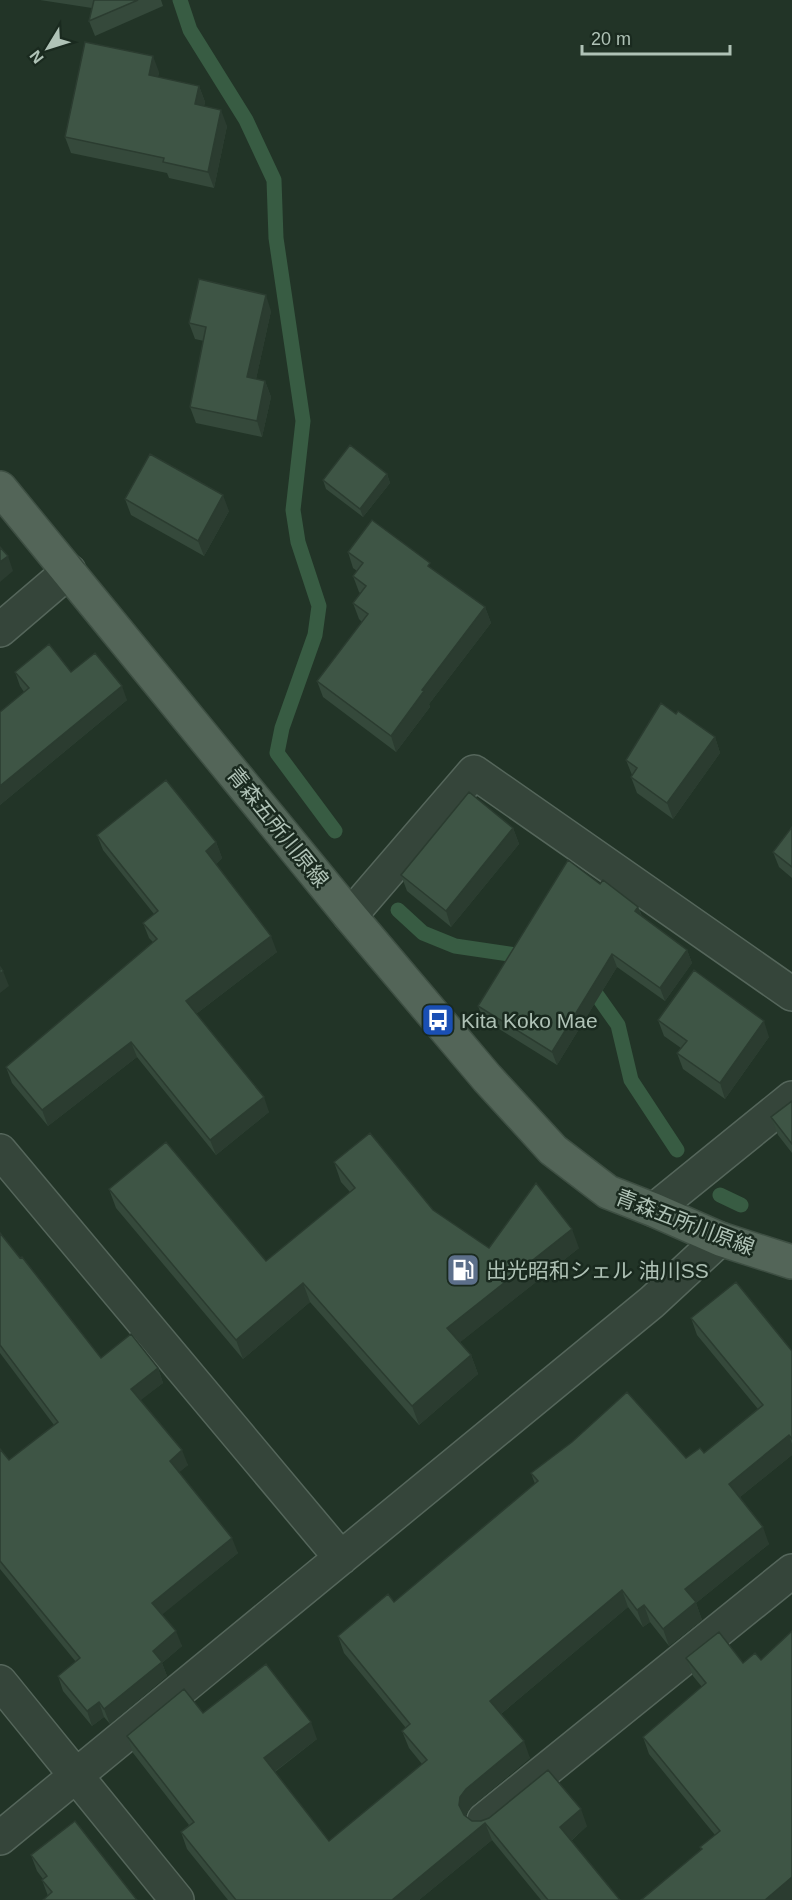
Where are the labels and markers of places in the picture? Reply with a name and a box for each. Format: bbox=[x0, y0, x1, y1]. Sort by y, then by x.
bus stop icon: Kita Koko Mae bbox=[420, 1002, 456, 1038]
place label: Kita Koko Mae bbox=[461, 1009, 598, 1032]
fuel station icon: 出光昭和シェル 油川SS bbox=[445, 1252, 481, 1288]
place label: 出光昭和シェル 油川SS bbox=[486, 1259, 709, 1282]

